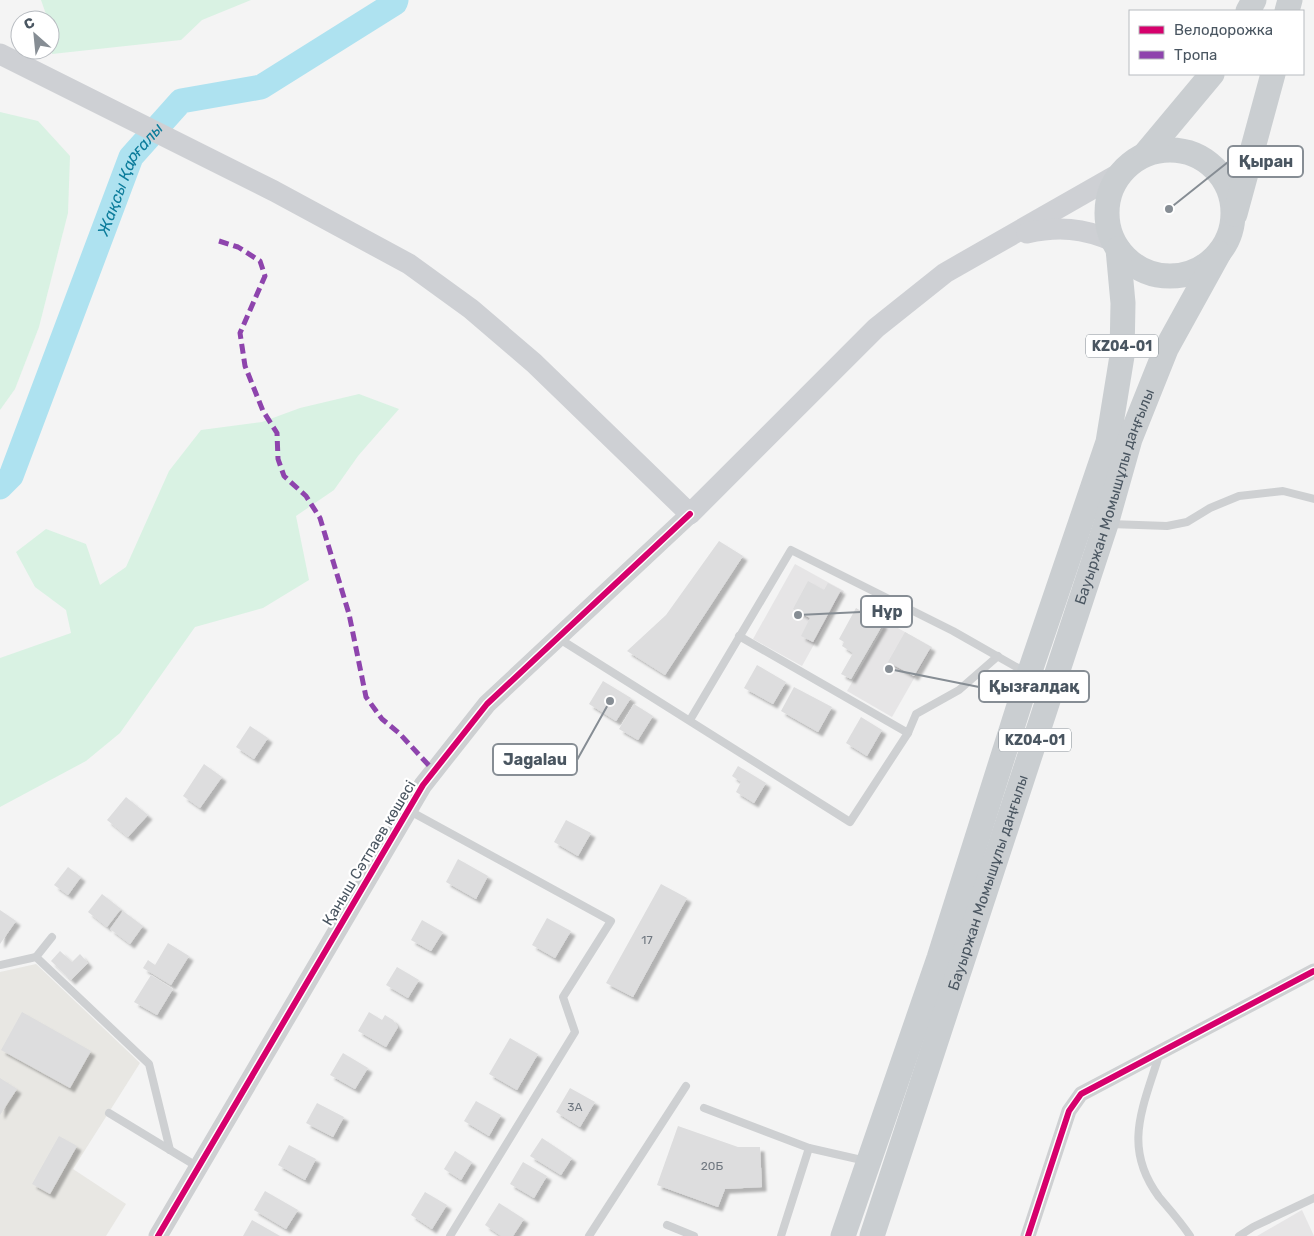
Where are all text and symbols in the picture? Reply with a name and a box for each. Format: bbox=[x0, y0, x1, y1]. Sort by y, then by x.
north arrow bbox=[10, 10, 60, 60]
legend bbox=[1129, 10, 1304, 75]
text: С bbox=[21, 14, 38, 34]
text: Велодорожка bbox=[1174, 21, 1273, 39]
text: Тропа bbox=[1174, 46, 1217, 64]
water label: Жақсы Қарғалы bbox=[93, 119, 167, 239]
callout: Қыран bbox=[1228, 146, 1303, 177]
text: Қыран bbox=[1239, 152, 1293, 171]
road number: KZ04-01 bbox=[1086, 334, 1158, 358]
street label: Бауыржан Момышұлы даңғылы bbox=[1071, 386, 1158, 607]
callout: Нұр bbox=[861, 596, 912, 627]
text: Нұр bbox=[871, 602, 903, 621]
callout: Қызғалдақ bbox=[979, 671, 1089, 702]
text: Қызғалдақ bbox=[989, 677, 1079, 696]
road number: KZ04-01 bbox=[999, 728, 1071, 752]
callout: Jagalau bbox=[493, 744, 577, 775]
text: Jagalau bbox=[503, 750, 567, 769]
street label: Бауыржан Момышұлы даңғылы bbox=[944, 772, 1032, 993]
street label: Қаныш Сәтпаев көшесі bbox=[319, 777, 419, 929]
house number: 17 bbox=[641, 933, 653, 947]
house number: 3А bbox=[567, 1100, 583, 1114]
house number: 20Б bbox=[701, 1159, 723, 1173]

